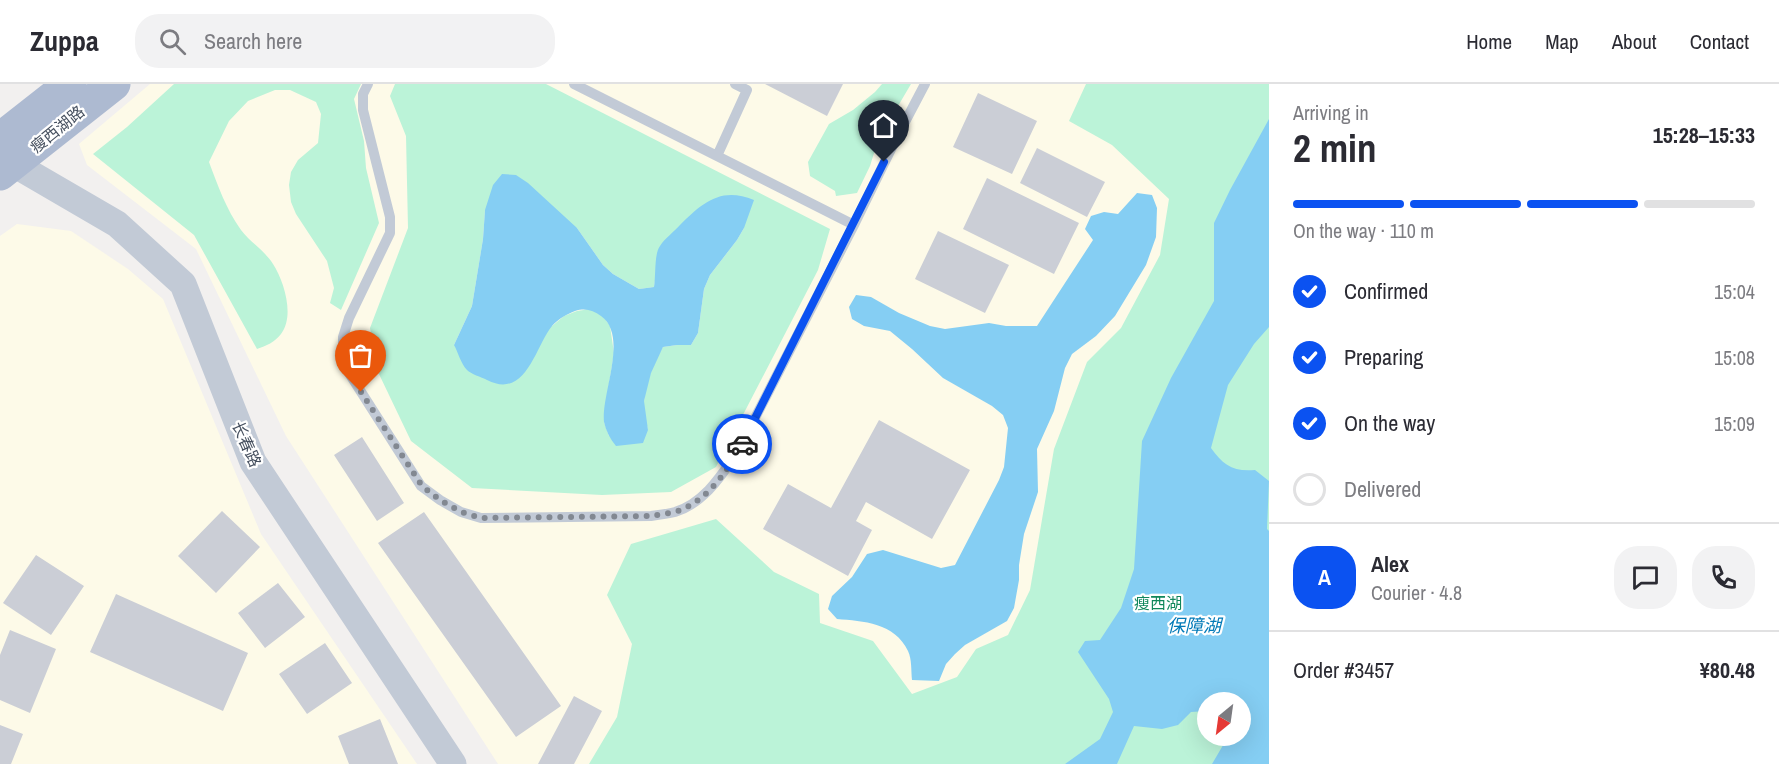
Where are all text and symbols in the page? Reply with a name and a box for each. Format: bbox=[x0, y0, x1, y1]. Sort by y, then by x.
search box bbox=[135, 14, 555, 68]
text: Zuppa bbox=[30, 22, 99, 60]
icon: search bbox=[156, 25, 189, 58]
text: Search here bbox=[204, 26, 302, 56]
text: Home bbox=[1466, 27, 1512, 56]
text: Map bbox=[1545, 27, 1579, 56]
text: About bbox=[1612, 27, 1657, 56]
text: Contact bbox=[1690, 27, 1749, 56]
text: Arriving in bbox=[1293, 99, 1369, 126]
street label: 瘦西湖路 bbox=[25, 100, 89, 158]
pin bbox=[858, 100, 909, 162]
icon: home bbox=[867, 109, 900, 142]
text: 15:28–15:33 bbox=[1653, 120, 1755, 150]
text: 2 min bbox=[1293, 122, 1377, 174]
text: On the way · 110 m bbox=[1293, 217, 1434, 244]
icon: check bbox=[1293, 275, 1326, 308]
text: Confirmed bbox=[1344, 276, 1428, 306]
text: 15:04 bbox=[1714, 278, 1755, 305]
pin bbox=[335, 330, 386, 392]
icon: bag bbox=[344, 339, 377, 372]
icon: check bbox=[1293, 341, 1326, 374]
text: Preparing bbox=[1344, 342, 1423, 372]
text: 15:08 bbox=[1714, 344, 1755, 371]
icon: check bbox=[1293, 407, 1326, 440]
text: On the way bbox=[1344, 408, 1435, 438]
text: 15:09 bbox=[1714, 410, 1755, 437]
courier bbox=[712, 414, 772, 474]
street label: 长春路 bbox=[227, 418, 267, 470]
icon: car bbox=[726, 428, 759, 461]
text: Delivered bbox=[1344, 474, 1421, 504]
button: chat bbox=[1614, 546, 1677, 609]
button: phone bbox=[1692, 546, 1755, 609]
text: Alex bbox=[1371, 549, 1409, 579]
text: A bbox=[1318, 562, 1331, 592]
text: Courier · 4.8 bbox=[1371, 579, 1462, 606]
park label: 瘦西湖 bbox=[1134, 592, 1182, 614]
water label: 保障湖 bbox=[1167, 613, 1224, 638]
text: Order #3457 bbox=[1293, 655, 1394, 685]
text: ¥80.48 bbox=[1700, 655, 1755, 685]
north arrow bbox=[1197, 692, 1251, 746]
map controls bbox=[1197, 692, 1251, 746]

